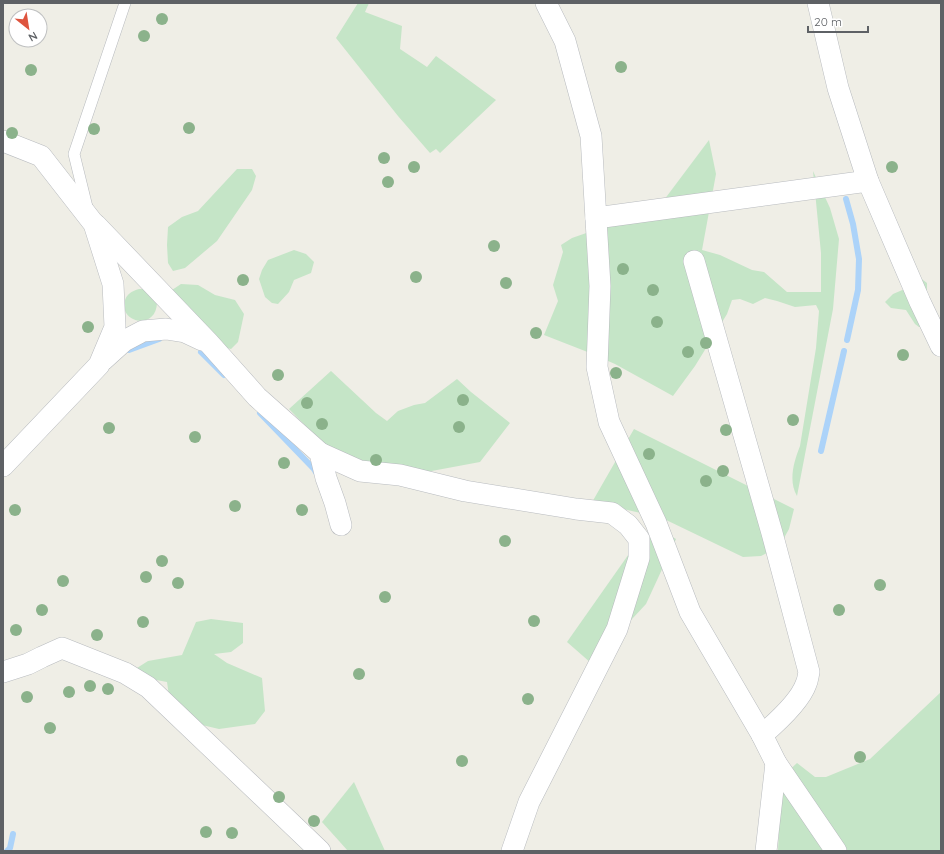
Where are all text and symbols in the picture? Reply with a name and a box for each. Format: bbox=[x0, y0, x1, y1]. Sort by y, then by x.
north arrow bbox=[8, 8, 48, 48]
scale bar bbox=[808, 8, 868, 34]
text: 20 m bbox=[814, 14, 842, 29]
text: N bbox=[26, 29, 40, 45]

